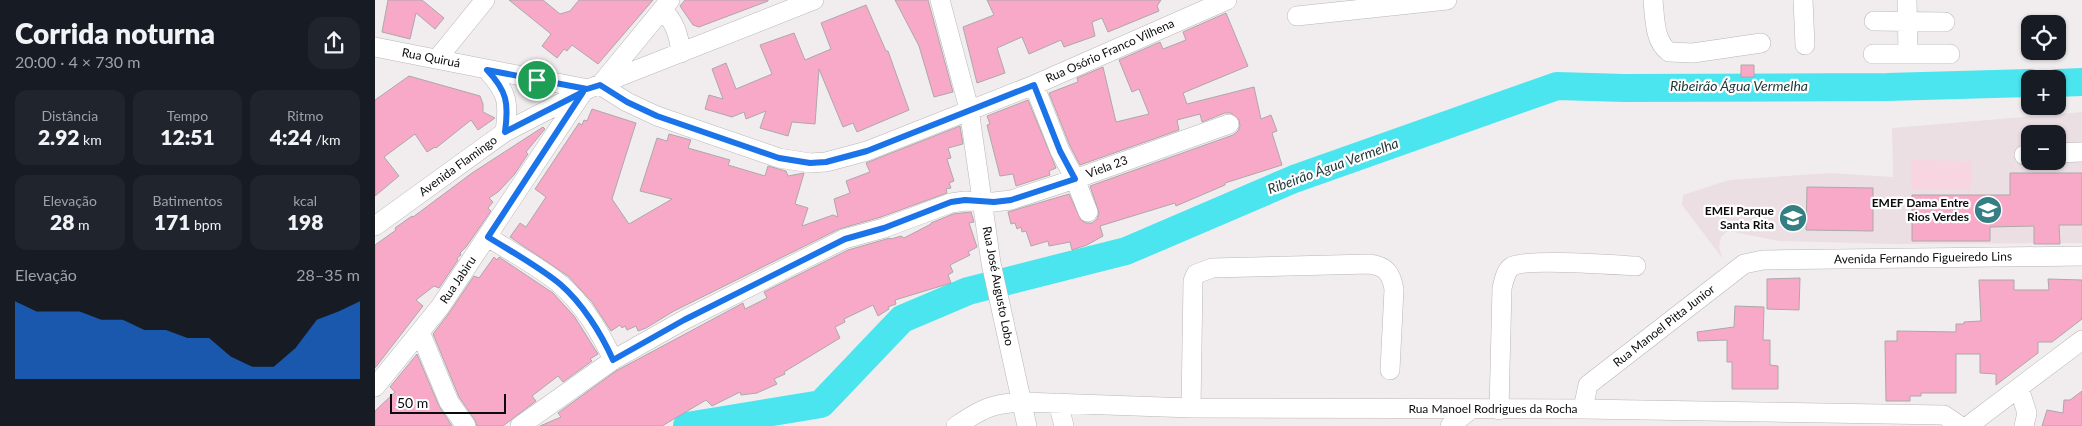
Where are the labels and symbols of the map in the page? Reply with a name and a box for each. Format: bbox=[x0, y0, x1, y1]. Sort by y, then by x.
street label: Rua Osório Franco Vilhena bbox=[1043, 15, 1177, 86]
street label: Rua Quiruá bbox=[401, 45, 462, 71]
pin bbox=[516, 59, 558, 101]
water label: Ribeirão Água Vermelha bbox=[1670, 77, 1808, 94]
street label: Avenida Flamingo bbox=[416, 132, 500, 199]
water label: Ribeirão Água Vermelha bbox=[1265, 134, 1401, 197]
street label: Viela 23 bbox=[1084, 152, 1130, 181]
place label: EMEF Dama Entre Rios Verdes bbox=[1872, 195, 1970, 224]
school or university icon: EMEF Dama Entre Rios Verdes bbox=[1973, 195, 2003, 225]
place label: EMEI Parque Santa Rita bbox=[1705, 203, 1775, 232]
school or university icon: EMEI Parque Santa Rita bbox=[1778, 203, 1808, 233]
street label: Rua José Augusto Lobo bbox=[980, 225, 1017, 347]
street label: Avenida Fernando Figueiredo Lins bbox=[1834, 248, 2012, 267]
street label: Rua Jabiru bbox=[436, 253, 479, 306]
street label: Rua Manoel Pitta Junior bbox=[1610, 281, 1718, 370]
scale bar bbox=[390, 391, 506, 414]
street label: Rua Manoel Rodrigues da Rocha bbox=[1408, 401, 1578, 416]

